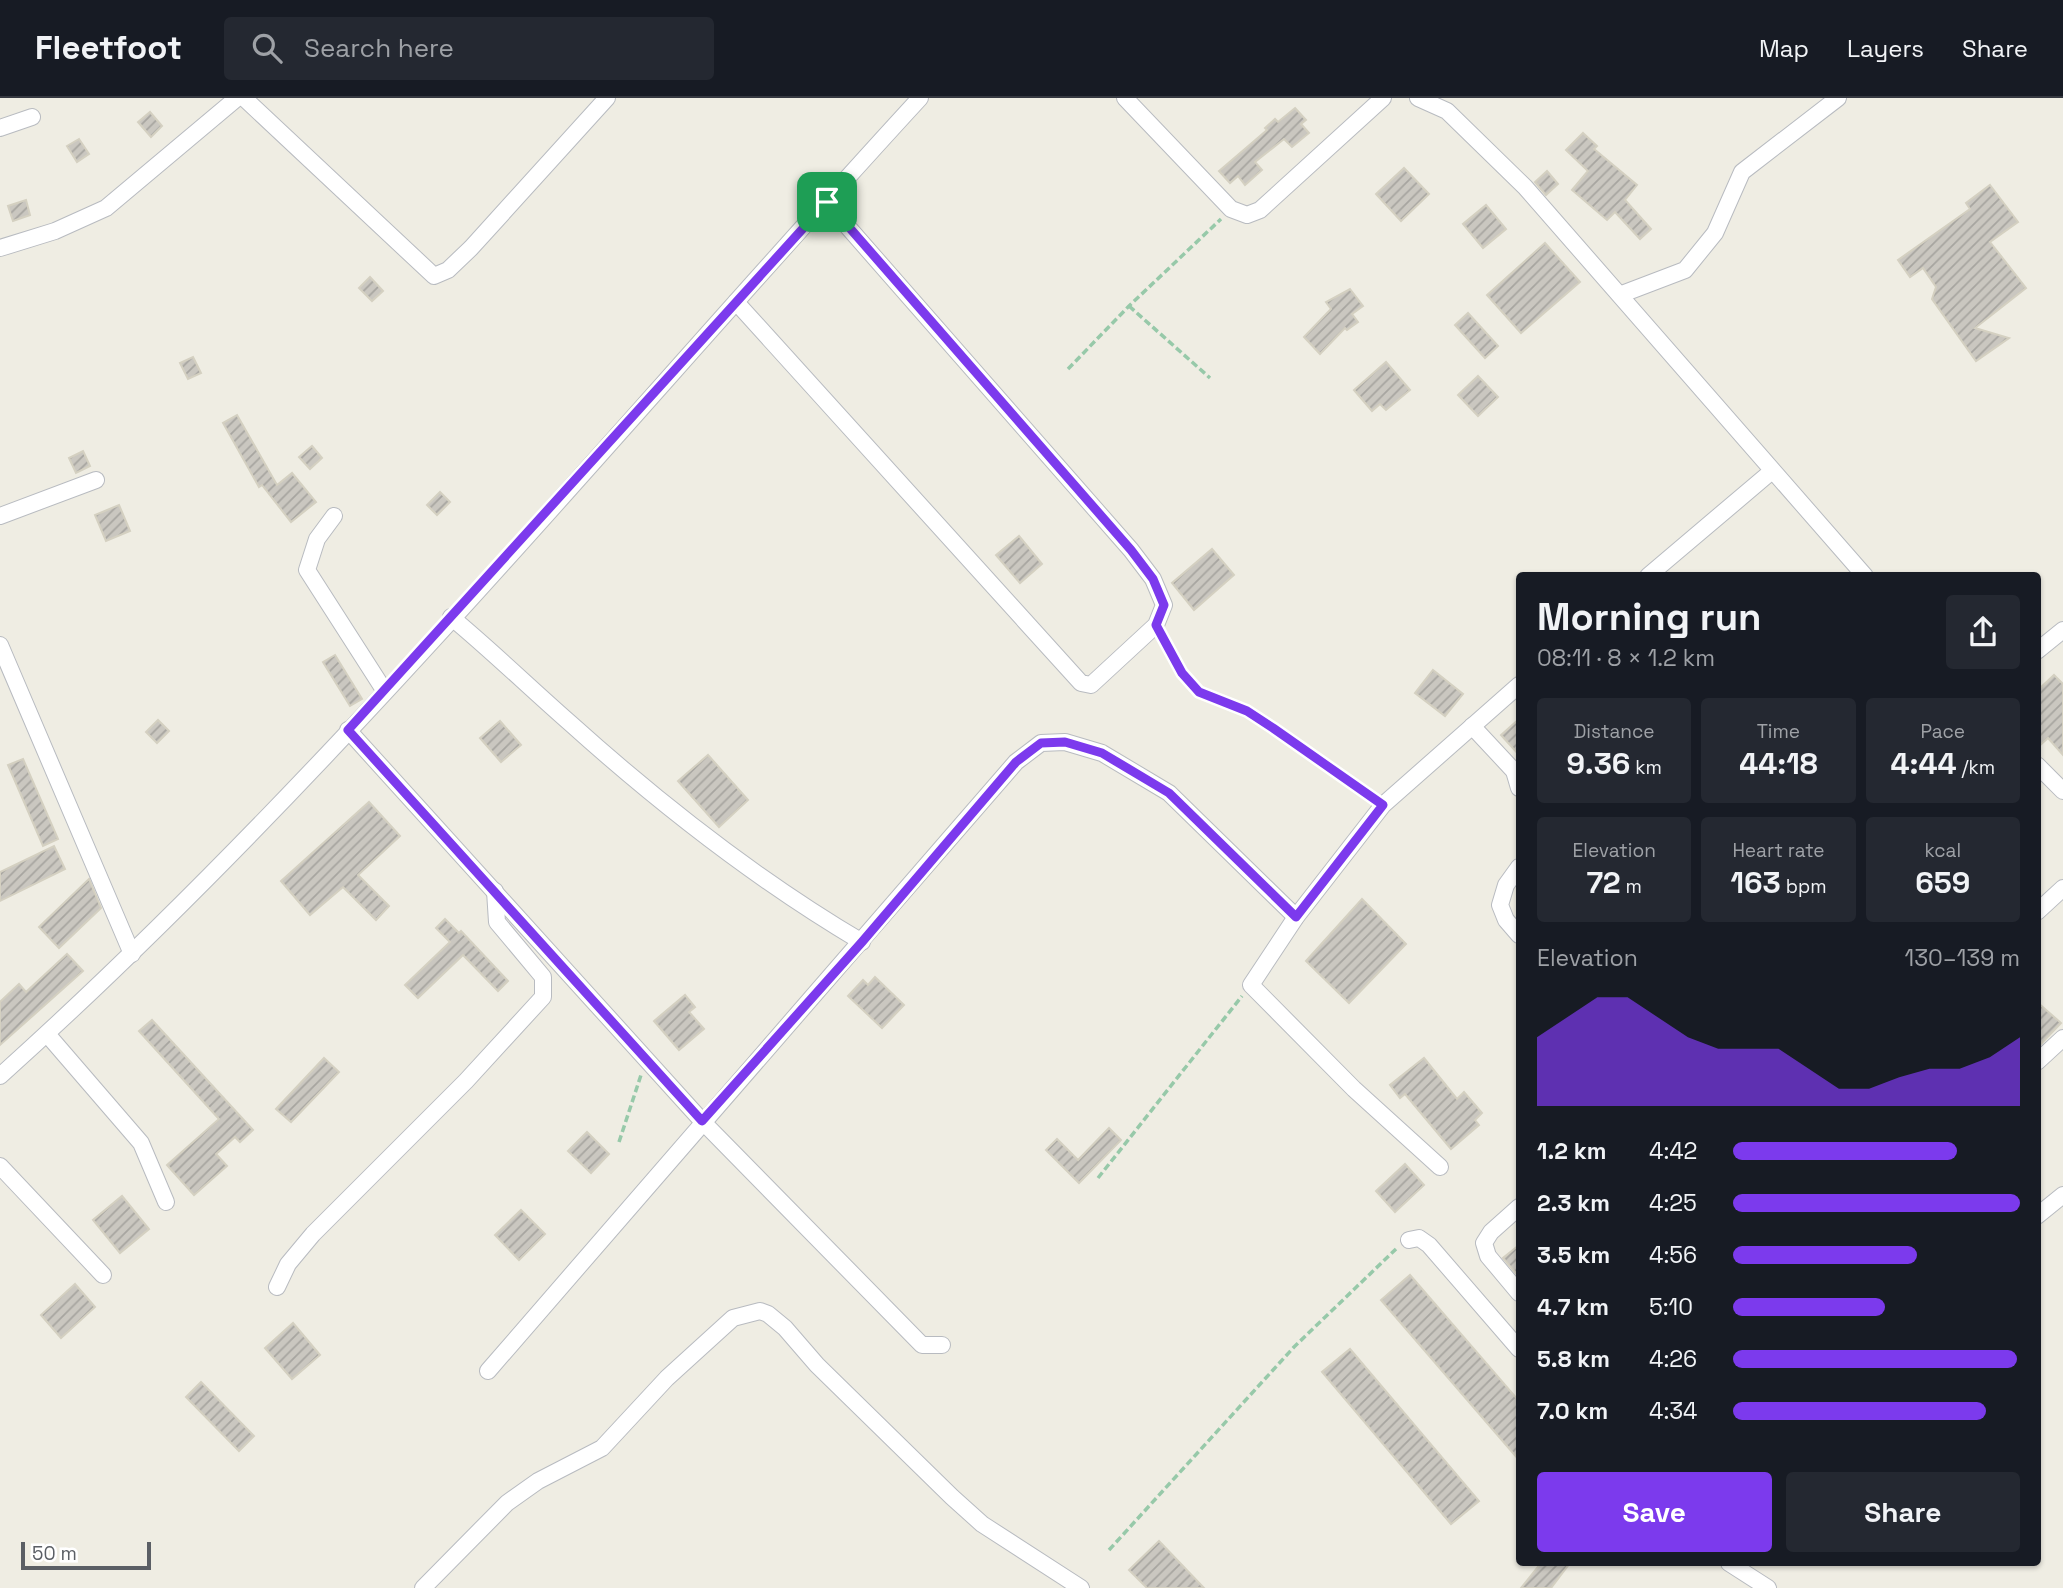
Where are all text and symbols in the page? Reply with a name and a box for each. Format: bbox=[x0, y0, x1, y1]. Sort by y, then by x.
search box bbox=[224, 17, 714, 80]
text: Fleetfoot bbox=[35, 27, 182, 69]
icon: search bbox=[248, 29, 286, 67]
text: Search here bbox=[304, 31, 454, 65]
text: Map bbox=[1759, 33, 1809, 64]
text: Layers bbox=[1847, 33, 1924, 64]
text: Share bbox=[1962, 33, 2028, 64]
pin bbox=[797, 172, 857, 232]
icon: arrive bbox=[808, 183, 846, 221]
text: Morning run bbox=[1537, 593, 1762, 641]
button: share bbox=[1946, 595, 2020, 669]
text: 08:11 · 8 × 1.2 km bbox=[1537, 643, 1715, 673]
text: Distance bbox=[1574, 719, 1655, 744]
text: Time bbox=[1757, 719, 1800, 744]
text: Pace bbox=[1921, 719, 1965, 744]
text: 9.36 bbox=[1566, 744, 1630, 783]
text: 44:18 bbox=[1739, 744, 1818, 783]
text: 4:44 bbox=[1890, 744, 1957, 783]
text: km bbox=[1630, 755, 1662, 780]
text: /km bbox=[1957, 755, 1995, 780]
text: Elevation bbox=[1573, 838, 1656, 863]
text: Heart rate bbox=[1732, 838, 1825, 863]
text: kcal bbox=[1924, 838, 1961, 863]
text: 72 bbox=[1586, 863, 1621, 902]
text: 163 bbox=[1730, 863, 1781, 902]
text: 659 bbox=[1915, 863, 1970, 902]
text: m bbox=[1621, 874, 1642, 899]
text: bpm bbox=[1781, 874, 1827, 899]
text: Elevation bbox=[1537, 943, 1638, 973]
text: 130–139 m bbox=[1905, 943, 2020, 973]
text: 1.2 km bbox=[1537, 1136, 1606, 1166]
text: 4:42 bbox=[1649, 1136, 1697, 1166]
text: 2.3 km bbox=[1537, 1188, 1610, 1218]
text: 4:25 bbox=[1649, 1188, 1697, 1218]
text: 3.5 km bbox=[1537, 1240, 1610, 1270]
text: 4:56 bbox=[1649, 1240, 1697, 1270]
text: 4.7 km bbox=[1537, 1292, 1609, 1322]
text: 5:10 bbox=[1649, 1292, 1693, 1322]
text: 5.8 km bbox=[1537, 1344, 1610, 1374]
text: 4:26 bbox=[1649, 1344, 1697, 1374]
text: 7.0 km bbox=[1537, 1396, 1608, 1426]
text: 4:34 bbox=[1649, 1396, 1697, 1426]
button: Save bbox=[1537, 1472, 1772, 1552]
button: Share bbox=[1786, 1472, 2020, 1552]
scale bar bbox=[21, 1539, 150, 1571]
text: 50 m bbox=[32, 1541, 77, 1566]

